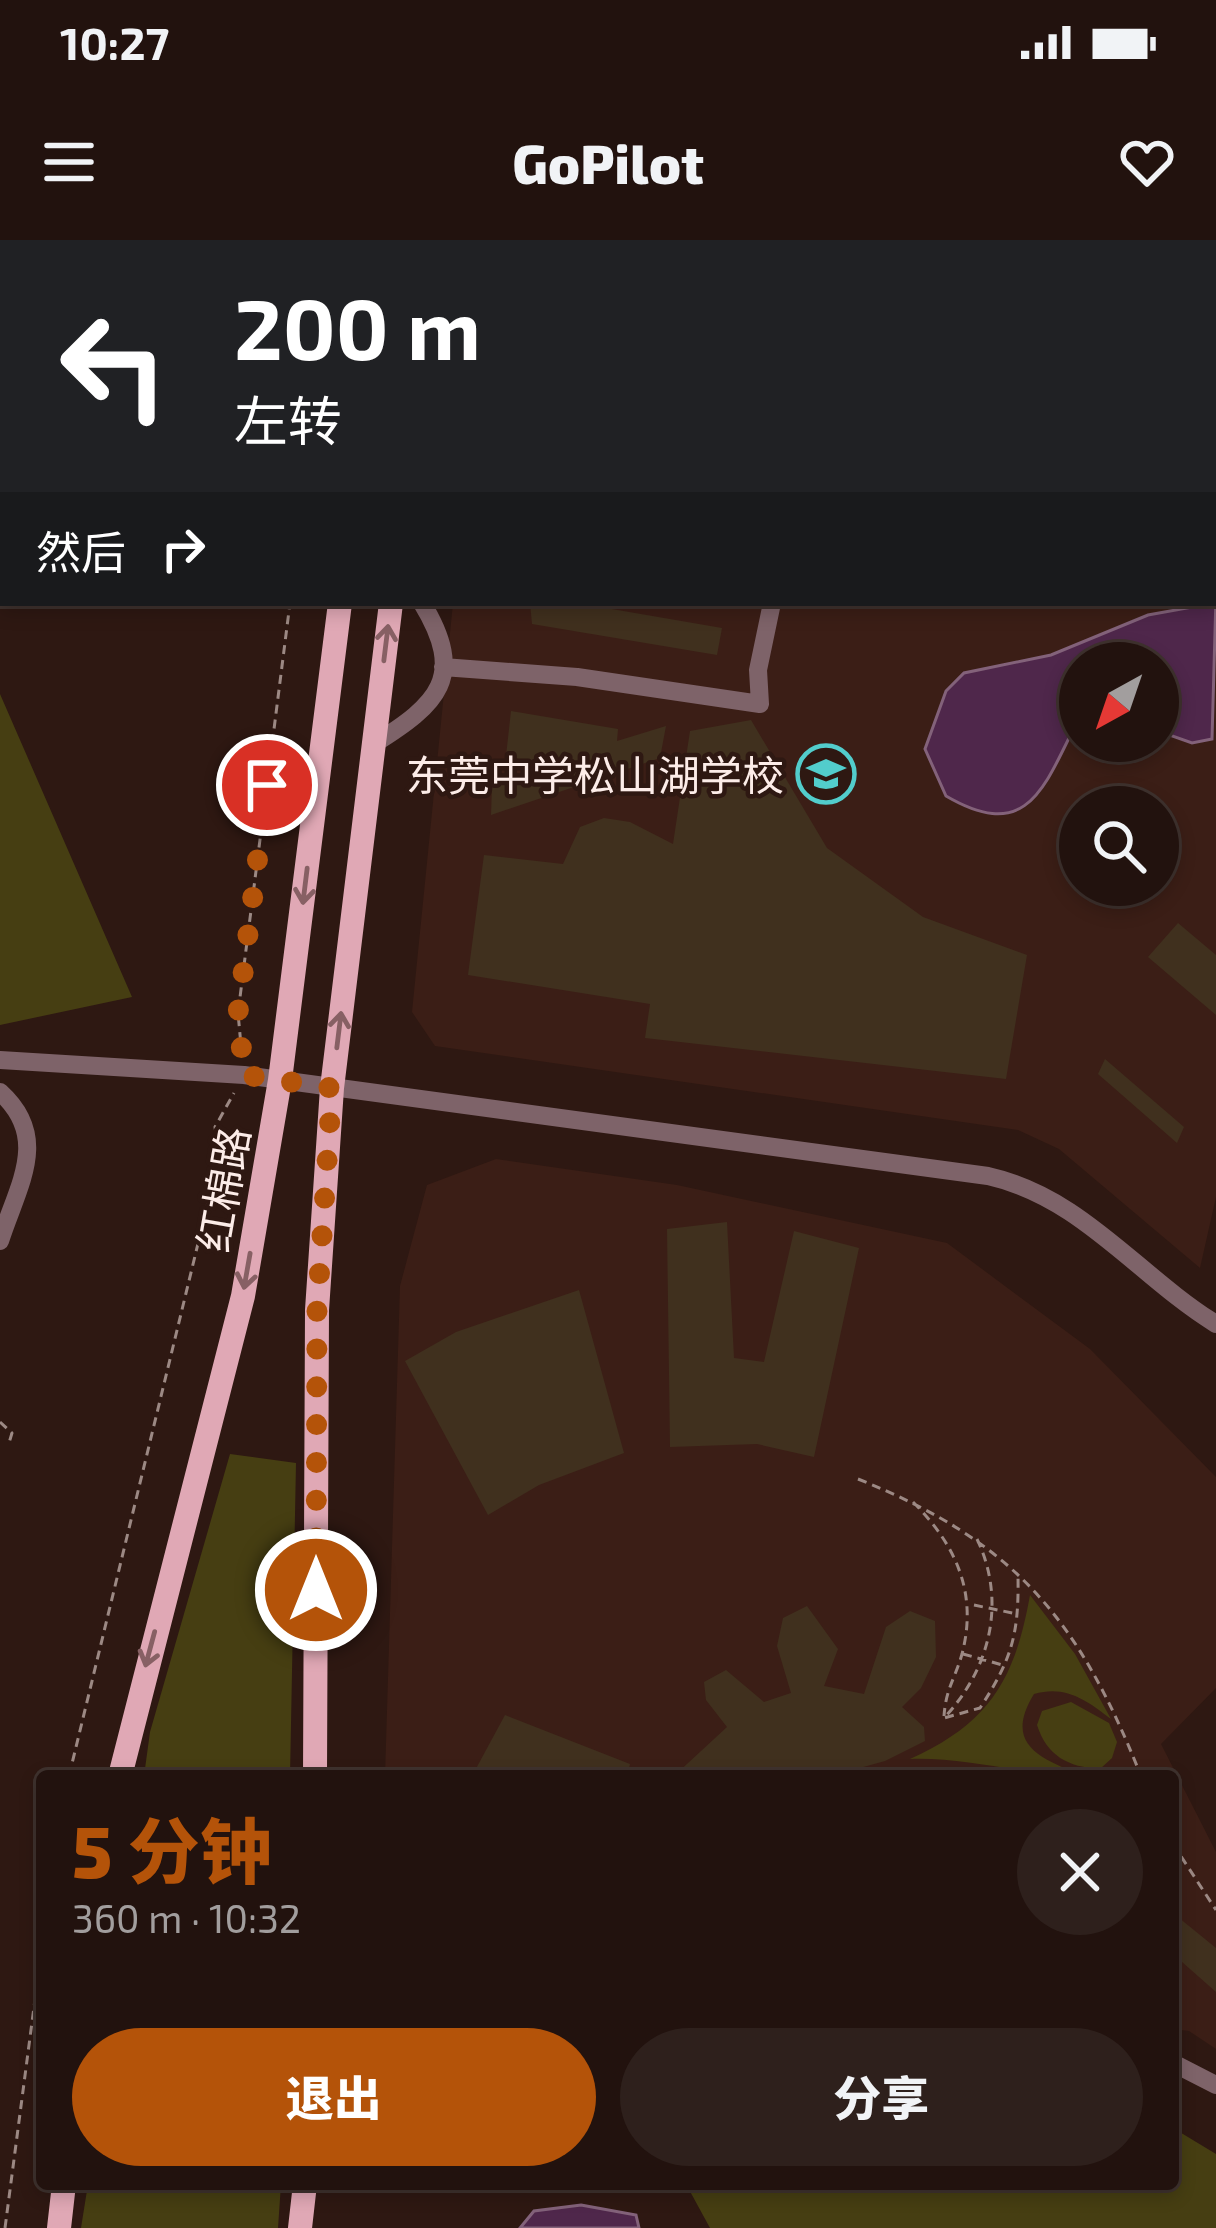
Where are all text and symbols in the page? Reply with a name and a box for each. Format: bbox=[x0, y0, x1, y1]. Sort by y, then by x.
text: 10:27 bbox=[60, 15, 169, 69]
icon: menu bbox=[36, 129, 102, 195]
icon: heart bbox=[1114, 129, 1180, 195]
text: GoPilot bbox=[512, 130, 704, 195]
text: 200 m bbox=[234, 276, 481, 377]
icon: left bbox=[36, 288, 192, 444]
text: 左转 bbox=[234, 387, 342, 452]
icon: right bbox=[150, 516, 216, 582]
text: 然后 bbox=[36, 524, 126, 578]
one-way arrow bbox=[375, 624, 397, 663]
north arrow bbox=[1059, 642, 1179, 762]
map controls bbox=[1059, 642, 1179, 906]
pin bbox=[216, 734, 318, 836]
school or university icon: 东莞中学松山湖学校 bbox=[795, 743, 857, 805]
place label: 东莞中学松山湖学校 bbox=[406, 749, 784, 799]
icon: arrive bbox=[234, 752, 300, 818]
button: search bbox=[1059, 786, 1179, 906]
one-way arrow bbox=[293, 866, 315, 905]
one-way arrow bbox=[328, 1011, 350, 1050]
street label: 红棉路 bbox=[186, 1123, 258, 1255]
one-way arrow bbox=[235, 1251, 258, 1290]
position arrow bbox=[253, 1527, 379, 1653]
one-way arrow bbox=[138, 1629, 160, 1667]
text: 5 分钟 bbox=[72, 1806, 272, 1892]
button: close bbox=[1017, 1809, 1143, 1935]
text: 360 m · 10:32 bbox=[72, 1894, 301, 1941]
button: 退出 bbox=[72, 2028, 596, 2166]
button: 分享 bbox=[620, 2028, 1143, 2166]

